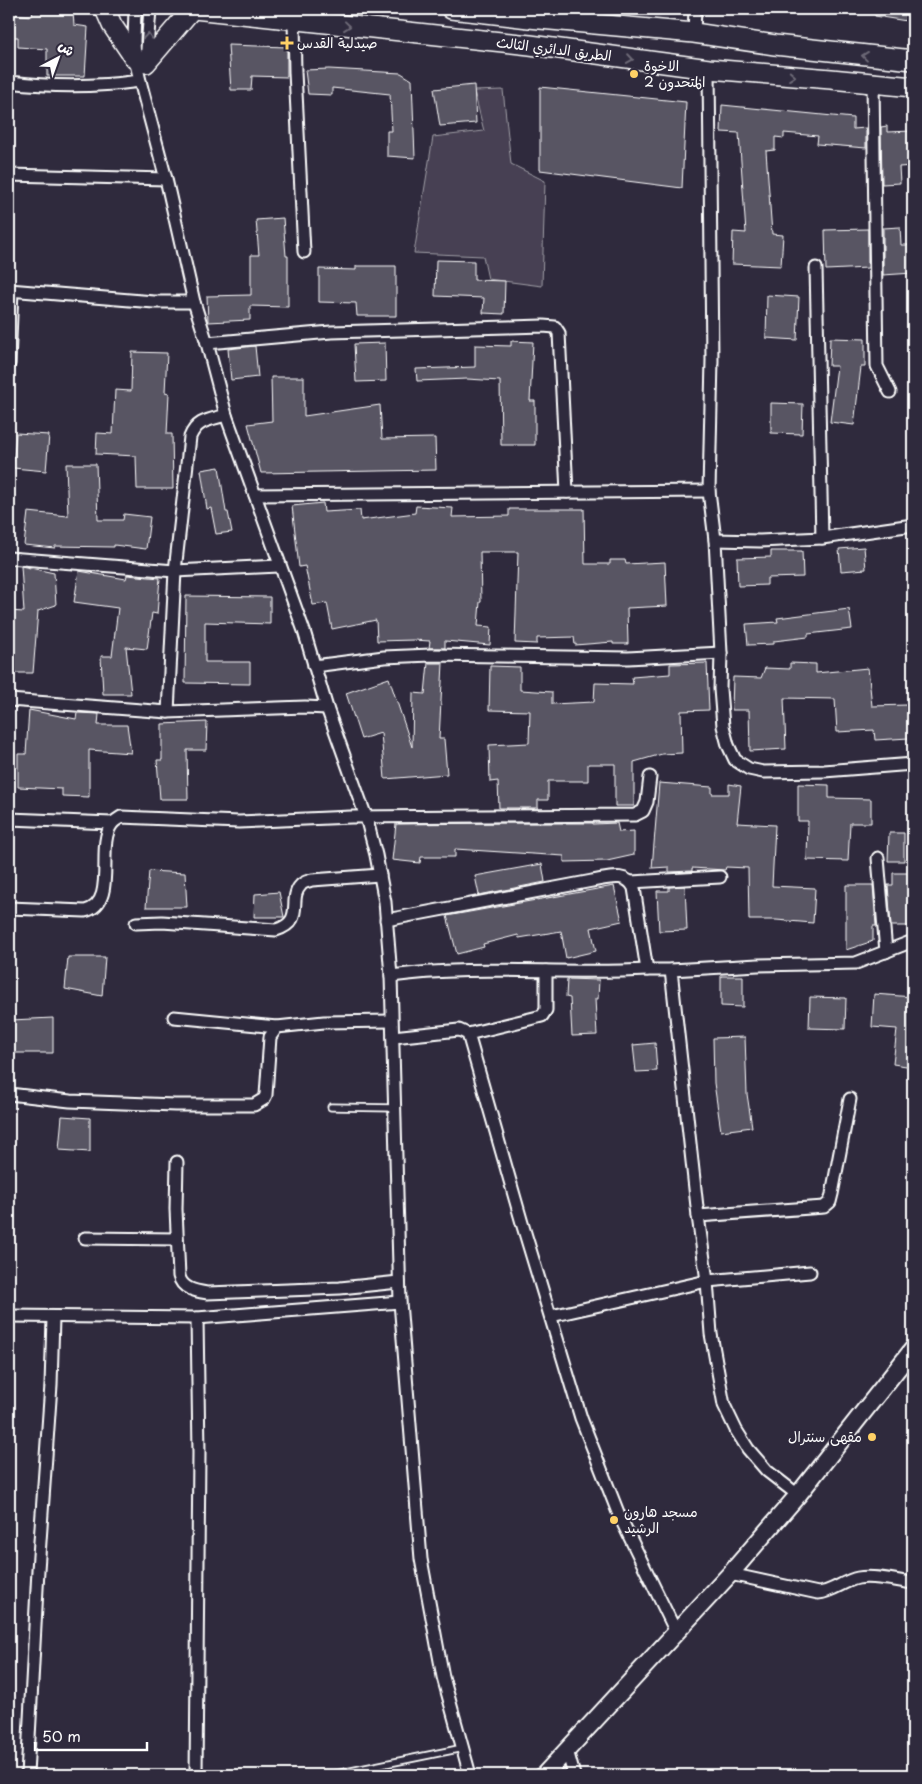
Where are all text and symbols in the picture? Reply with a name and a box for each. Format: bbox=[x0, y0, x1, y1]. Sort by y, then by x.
one-way arrow bbox=[343, 20, 351, 31]
street label: الطريق الدائري الثالث bbox=[495, 31, 613, 67]
north arrow bbox=[32, 32, 82, 82]
one-way arrow bbox=[142, 32, 153, 40]
place label: صيدلية القدس bbox=[297, 32, 377, 53]
text: ش bbox=[54, 35, 80, 61]
marker: صيدلية القدس bbox=[281, 37, 293, 49]
one-way arrow bbox=[860, 51, 868, 62]
one-way arrow bbox=[626, 53, 634, 64]
place label: الاخوة المتحدون 2 bbox=[644, 55, 706, 92]
marker: الاخوة المتحدون 2 bbox=[628, 68, 640, 80]
one-way arrow bbox=[788, 70, 796, 81]
place label: مقهى سنترال bbox=[788, 1426, 862, 1447]
marker: مقهى سنترال bbox=[866, 1431, 878, 1443]
place label: مسجد هارون الرشيد bbox=[624, 1501, 698, 1538]
marker: مسجد هارون الرشيد bbox=[608, 1514, 620, 1526]
scale bar bbox=[35, 1719, 148, 1751]
text: 50 m bbox=[42, 1724, 81, 1747]

